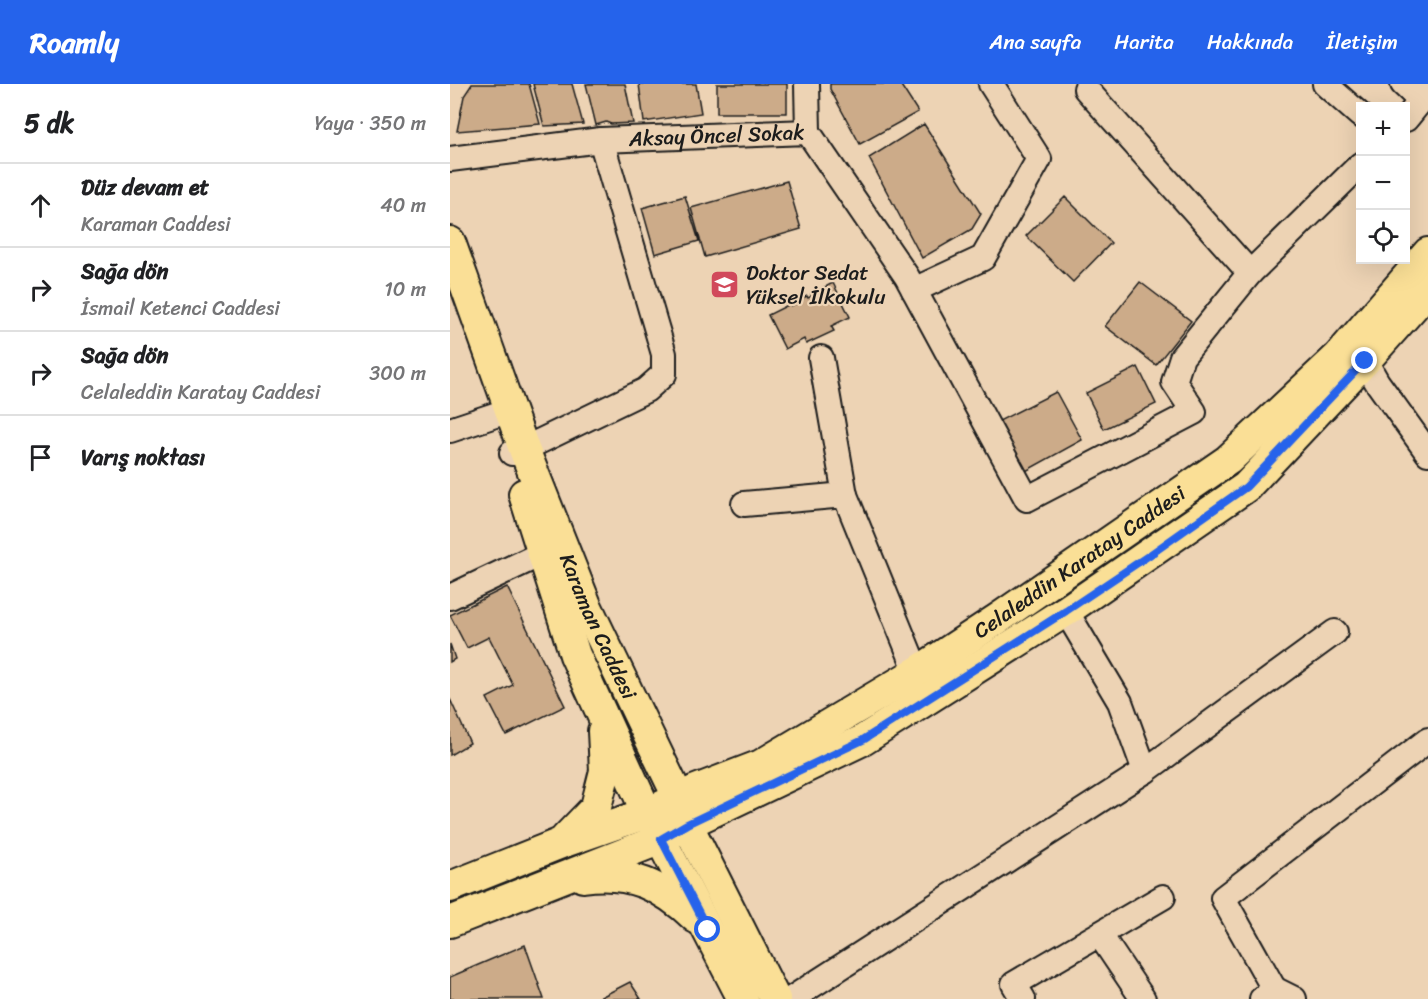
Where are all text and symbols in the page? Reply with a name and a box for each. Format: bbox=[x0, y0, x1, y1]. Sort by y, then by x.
text: Roamly bbox=[30, 18, 119, 67]
text: Ana sayfa bbox=[989, 23, 1081, 61]
text: Harita bbox=[1114, 23, 1174, 61]
text: Hakkında bbox=[1207, 23, 1293, 61]
text: İletişim bbox=[1326, 23, 1398, 61]
text: 5 dk bbox=[24, 100, 74, 146]
map controls bbox=[1356, 102, 1410, 264]
button: + bbox=[1356, 102, 1410, 156]
text: Yaya · 350 m bbox=[314, 106, 426, 141]
street label: Aksay Öncel Sokak bbox=[627, 113, 805, 158]
button: − bbox=[1356, 156, 1410, 210]
text: Düz devam et bbox=[81, 168, 209, 207]
text: 40 m bbox=[380, 188, 426, 223]
icon: ahead bbox=[24, 189, 57, 222]
text: Karaman Caddesi bbox=[81, 207, 231, 242]
button: locate bbox=[1356, 210, 1410, 264]
text: Sağa dön bbox=[81, 252, 168, 291]
place label: Doktor Sedat Yüksel İlkokulu bbox=[746, 254, 886, 316]
school or university icon: Doktor Sedat Yüksel İlkokulu bbox=[709, 269, 741, 301]
text: 10 m bbox=[384, 272, 426, 307]
icon: right bbox=[24, 273, 57, 306]
text: İsmail Ketenci Caddesi bbox=[81, 291, 280, 326]
text: Sağa dön bbox=[81, 336, 168, 375]
route end bbox=[1351, 347, 1377, 373]
text: 300 m bbox=[369, 356, 426, 391]
icon: right bbox=[24, 357, 57, 390]
text: Celaleddin Karatay Caddesi bbox=[81, 375, 320, 410]
text: Varış noktası bbox=[81, 438, 205, 477]
icon: arrive bbox=[24, 441, 57, 474]
street label: Celaleddin Karatay Caddesi bbox=[965, 475, 1195, 649]
street label: Karaman Caddesi bbox=[548, 548, 648, 707]
route start bbox=[694, 916, 720, 942]

